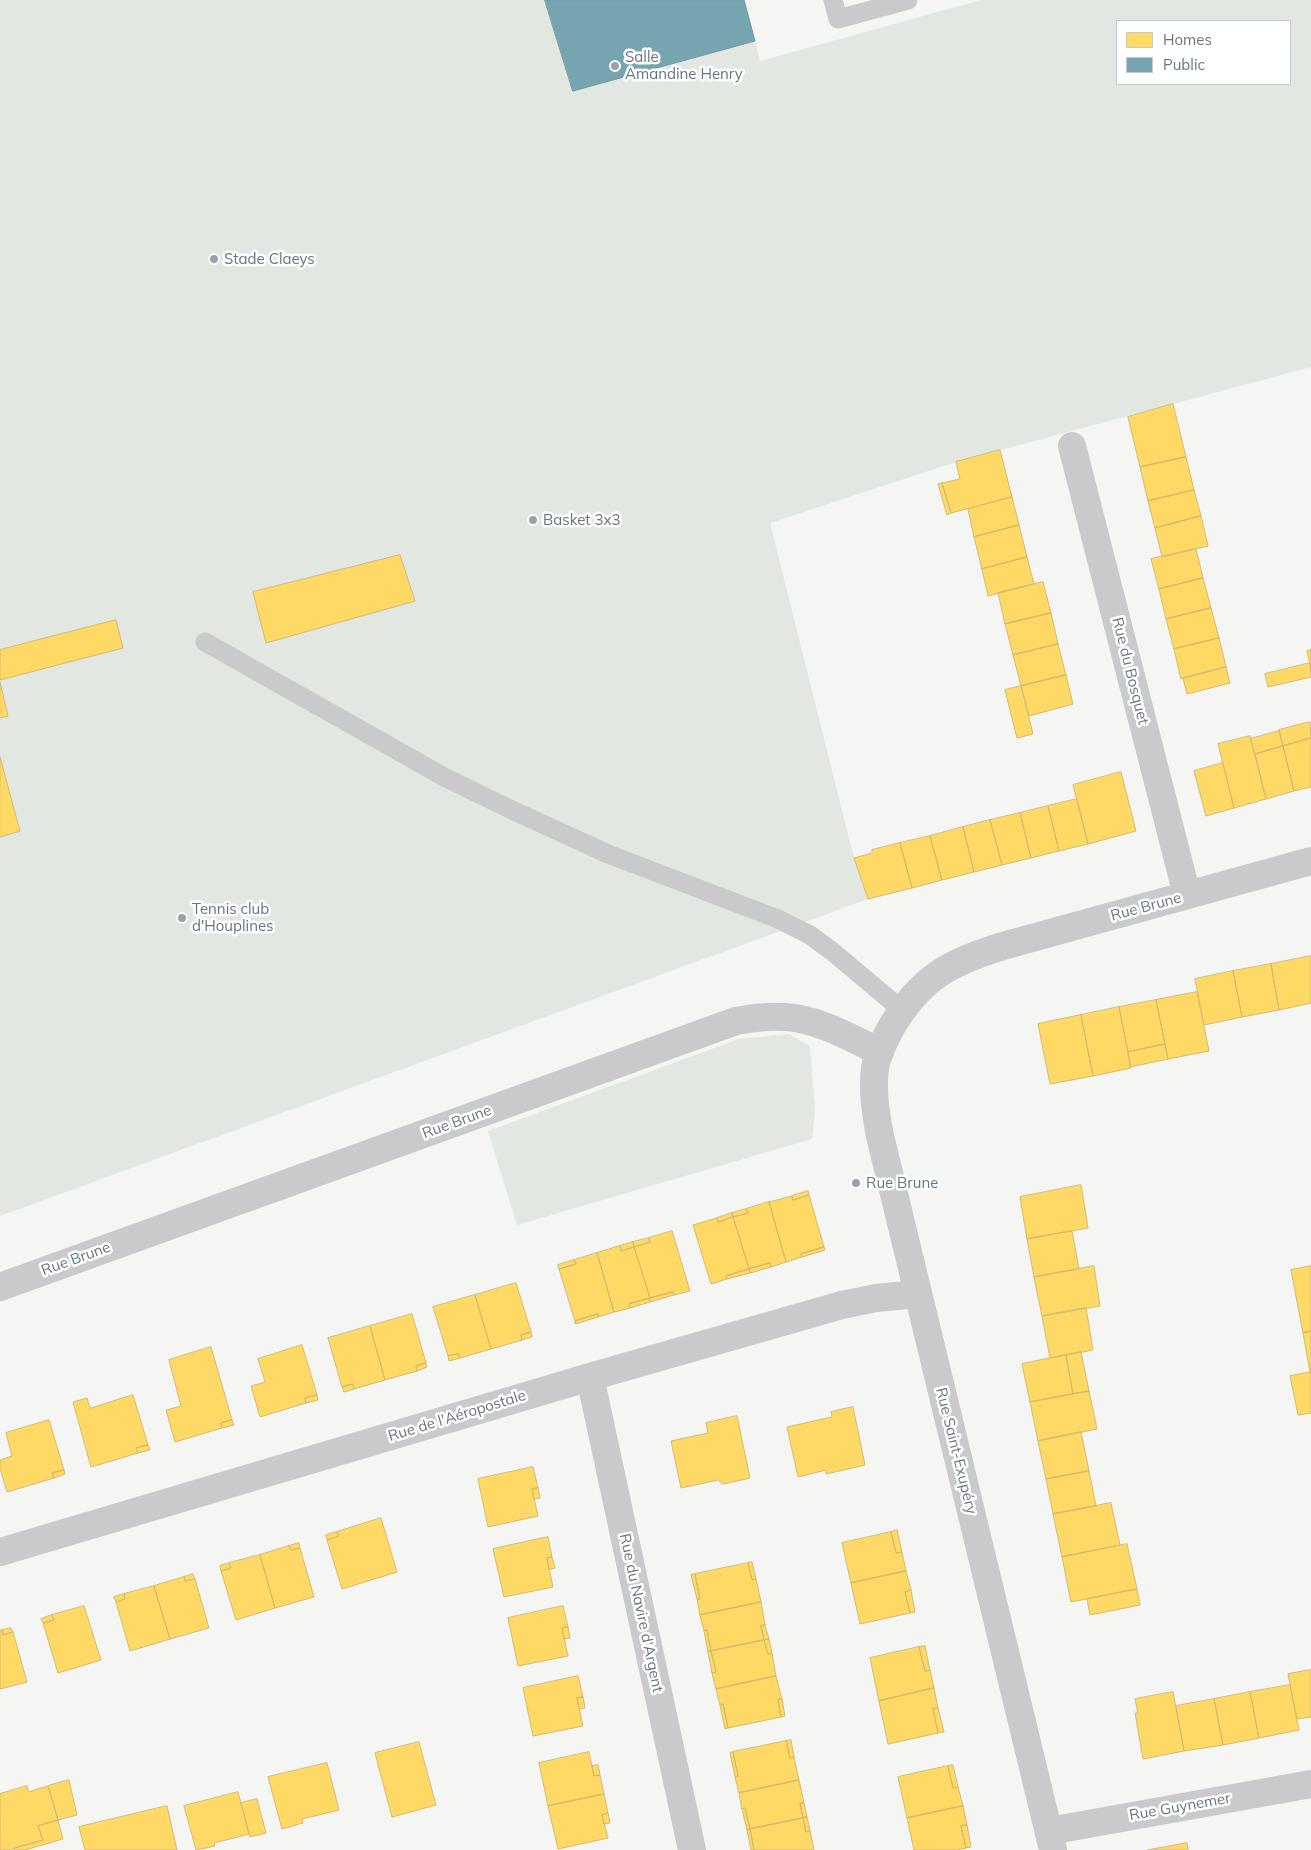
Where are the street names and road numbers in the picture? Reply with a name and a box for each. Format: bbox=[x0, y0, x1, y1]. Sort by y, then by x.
street label: Rue du Bosquet bbox=[1108, 615, 1152, 727]
street label: Rue Brune bbox=[1109, 889, 1183, 925]
street label: Rue Brune bbox=[420, 1101, 494, 1143]
street label: Rue Brune bbox=[39, 1238, 113, 1280]
street label: Rue de l'Aéropostale bbox=[386, 1386, 528, 1446]
street label: Rue Saint-Exupéry bbox=[932, 1386, 980, 1516]
street label: Rue du Navire d'Argent bbox=[615, 1532, 667, 1694]
street label: Rue Guynemer bbox=[1128, 1789, 1232, 1825]

